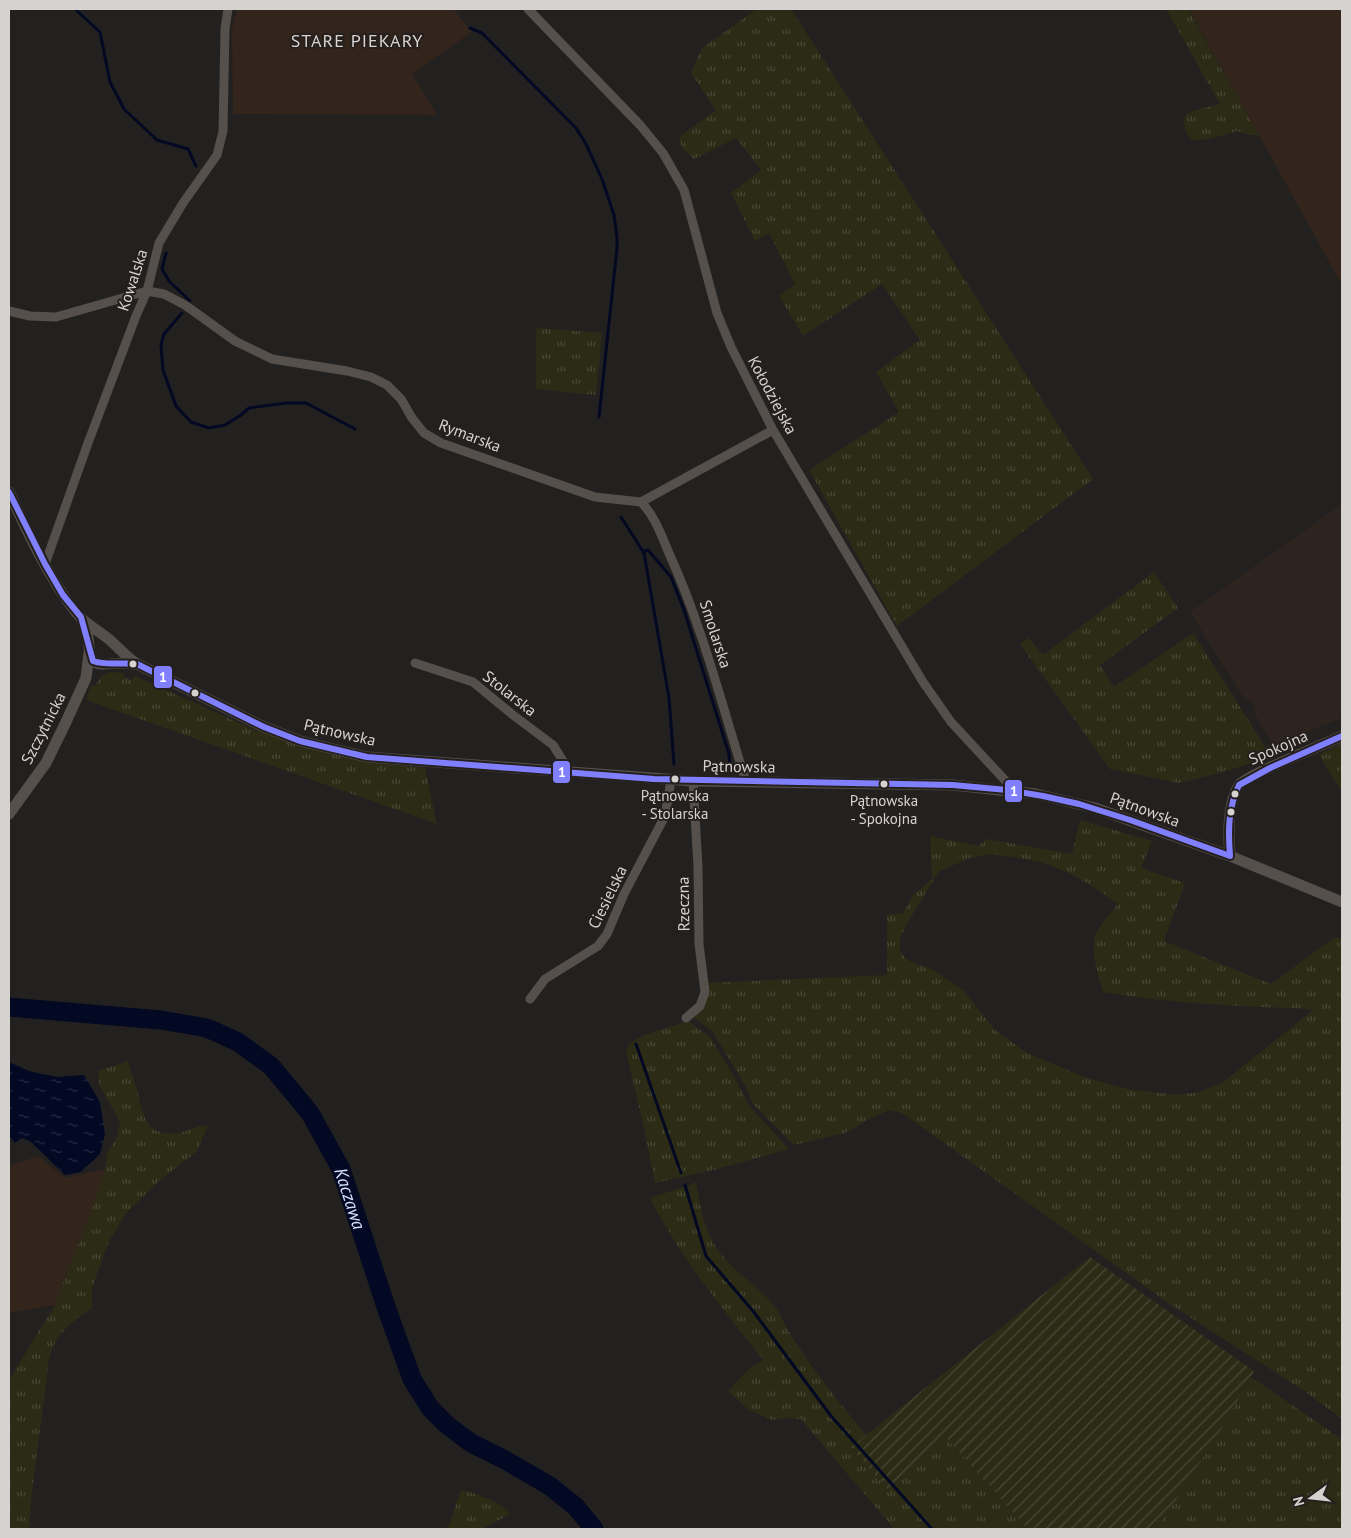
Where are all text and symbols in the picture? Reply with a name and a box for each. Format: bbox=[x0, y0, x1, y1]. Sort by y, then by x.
district label: STARE PIEKARY bbox=[291, 29, 423, 52]
street label: Kowalska bbox=[113, 246, 151, 314]
street label: Kołodziejska bbox=[744, 353, 802, 437]
street label: Rymarska bbox=[436, 414, 504, 456]
street label: Smolarska bbox=[696, 597, 736, 671]
unlabelled marker bbox=[128, 659, 138, 669]
line badge: 1 bbox=[153, 665, 173, 689]
street label: Stolarska bbox=[479, 666, 541, 720]
text: 1 bbox=[159, 668, 167, 686]
unlabelled marker bbox=[190, 688, 200, 698]
street label: Szczytnicka bbox=[16, 689, 70, 767]
street label: Pątnowska bbox=[302, 714, 378, 750]
street label: Spokojna bbox=[1245, 725, 1311, 769]
street label: Pątnowska bbox=[702, 755, 776, 777]
line badge: 1 bbox=[552, 760, 571, 784]
text: 1 bbox=[558, 763, 566, 781]
marker: Pątnowska - Stolarska bbox=[670, 774, 680, 784]
marker: Pątnowska - Spokojna bbox=[879, 779, 889, 789]
line badge: 1 bbox=[1004, 779, 1023, 803]
text: 1 bbox=[1010, 782, 1018, 800]
place label: Pątnowska - Stolarska bbox=[641, 786, 709, 823]
street label: Pątnowska bbox=[1107, 787, 1183, 831]
unlabelled marker bbox=[1230, 789, 1240, 799]
place label: Pątnowska - Spokojna bbox=[850, 791, 918, 828]
unlabelled marker bbox=[1226, 807, 1236, 817]
street label: Ciesielska bbox=[583, 862, 631, 932]
street label: Rzeczna bbox=[673, 876, 693, 932]
water label: Kaczawa bbox=[330, 1165, 371, 1232]
north arrow bbox=[1286, 1473, 1336, 1523]
text: N bbox=[1289, 1495, 1308, 1508]

